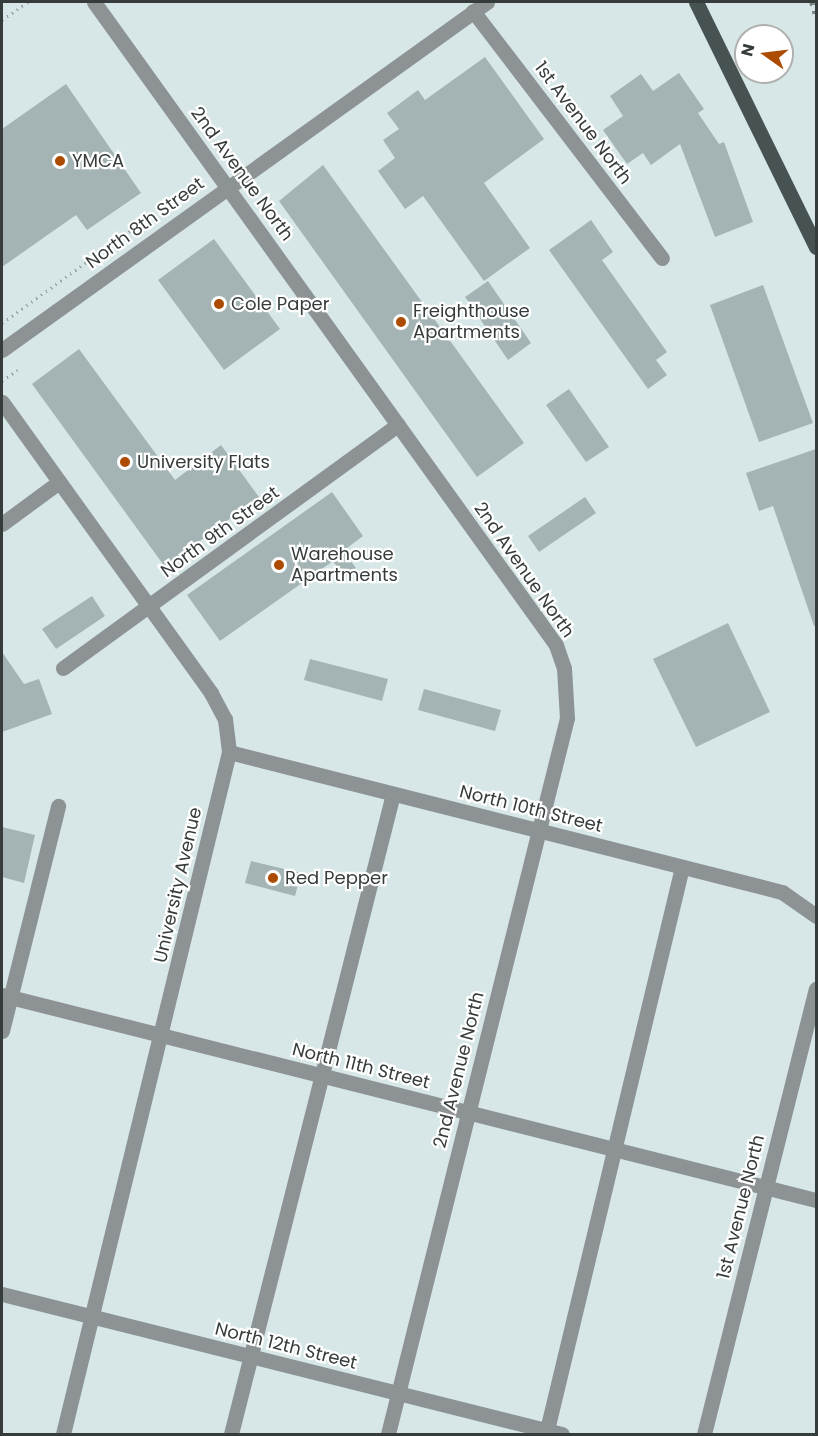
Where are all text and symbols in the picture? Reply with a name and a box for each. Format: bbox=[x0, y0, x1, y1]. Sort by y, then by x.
north arrow bbox=[734, 24, 794, 84]
text: N bbox=[735, 41, 761, 59]
street label: 1st Avenue North bbox=[530, 57, 636, 189]
street label: 2nd Avenue North bbox=[186, 103, 298, 245]
place label: YMCA bbox=[72, 150, 124, 172]
marker: YMCA bbox=[53, 154, 67, 168]
street label: North 8th Street bbox=[82, 173, 208, 273]
place label: Cole Paper bbox=[231, 293, 329, 315]
marker: Cole Paper bbox=[212, 297, 226, 311]
place label: Freighthouse Apartments bbox=[413, 301, 530, 344]
marker: Freighthouse Apartments bbox=[394, 315, 408, 329]
place label: University Flats bbox=[137, 451, 270, 473]
marker: University Flats bbox=[118, 455, 132, 469]
street label: North 9th Street bbox=[157, 482, 283, 582]
street label: 2nd Avenue North bbox=[469, 498, 579, 642]
place label: Warehouse Apartments bbox=[291, 544, 398, 586]
marker: Warehouse Apartments bbox=[272, 558, 286, 572]
street label: North 10th Street bbox=[457, 781, 605, 837]
street label: University Avenue bbox=[150, 805, 206, 965]
place label: Red Pepper bbox=[285, 867, 388, 889]
marker: Red Pepper bbox=[266, 871, 280, 885]
street label: 2nd Avenue North bbox=[429, 990, 489, 1150]
street label: North 11th Street bbox=[290, 1038, 432, 1094]
street label: 1st Avenue North bbox=[713, 1133, 769, 1281]
street label: North 12th Street bbox=[213, 1318, 359, 1374]

